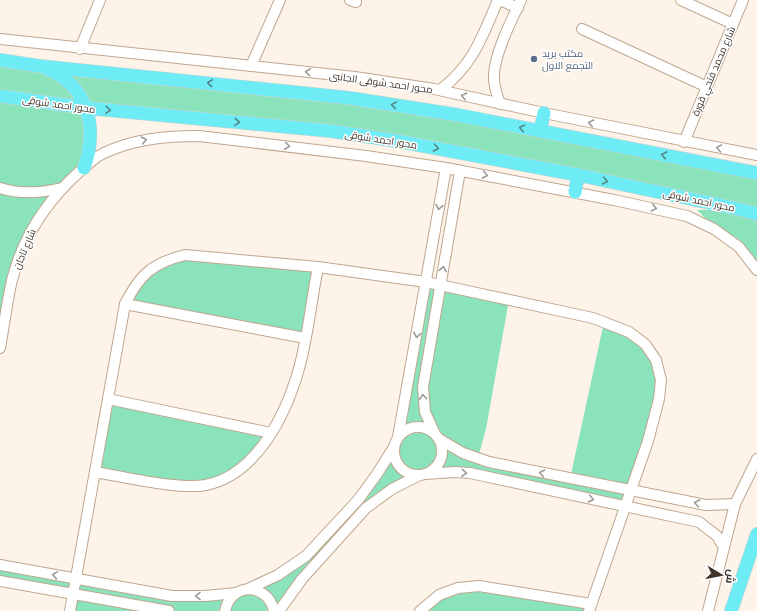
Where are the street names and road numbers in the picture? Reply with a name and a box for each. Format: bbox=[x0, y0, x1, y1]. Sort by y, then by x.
street label: شارع محمد فتحي قورة bbox=[688, 24, 739, 118]
street label: محور احمد شوقى الجانبى bbox=[328, 68, 434, 96]
street label: محور احمد شوقى bbox=[22, 92, 96, 116]
street label: محور احمد شوقى bbox=[344, 126, 418, 152]
street label: محور احمد شوقى bbox=[662, 186, 736, 214]
street label: شارع تاجان bbox=[9, 227, 39, 271]

